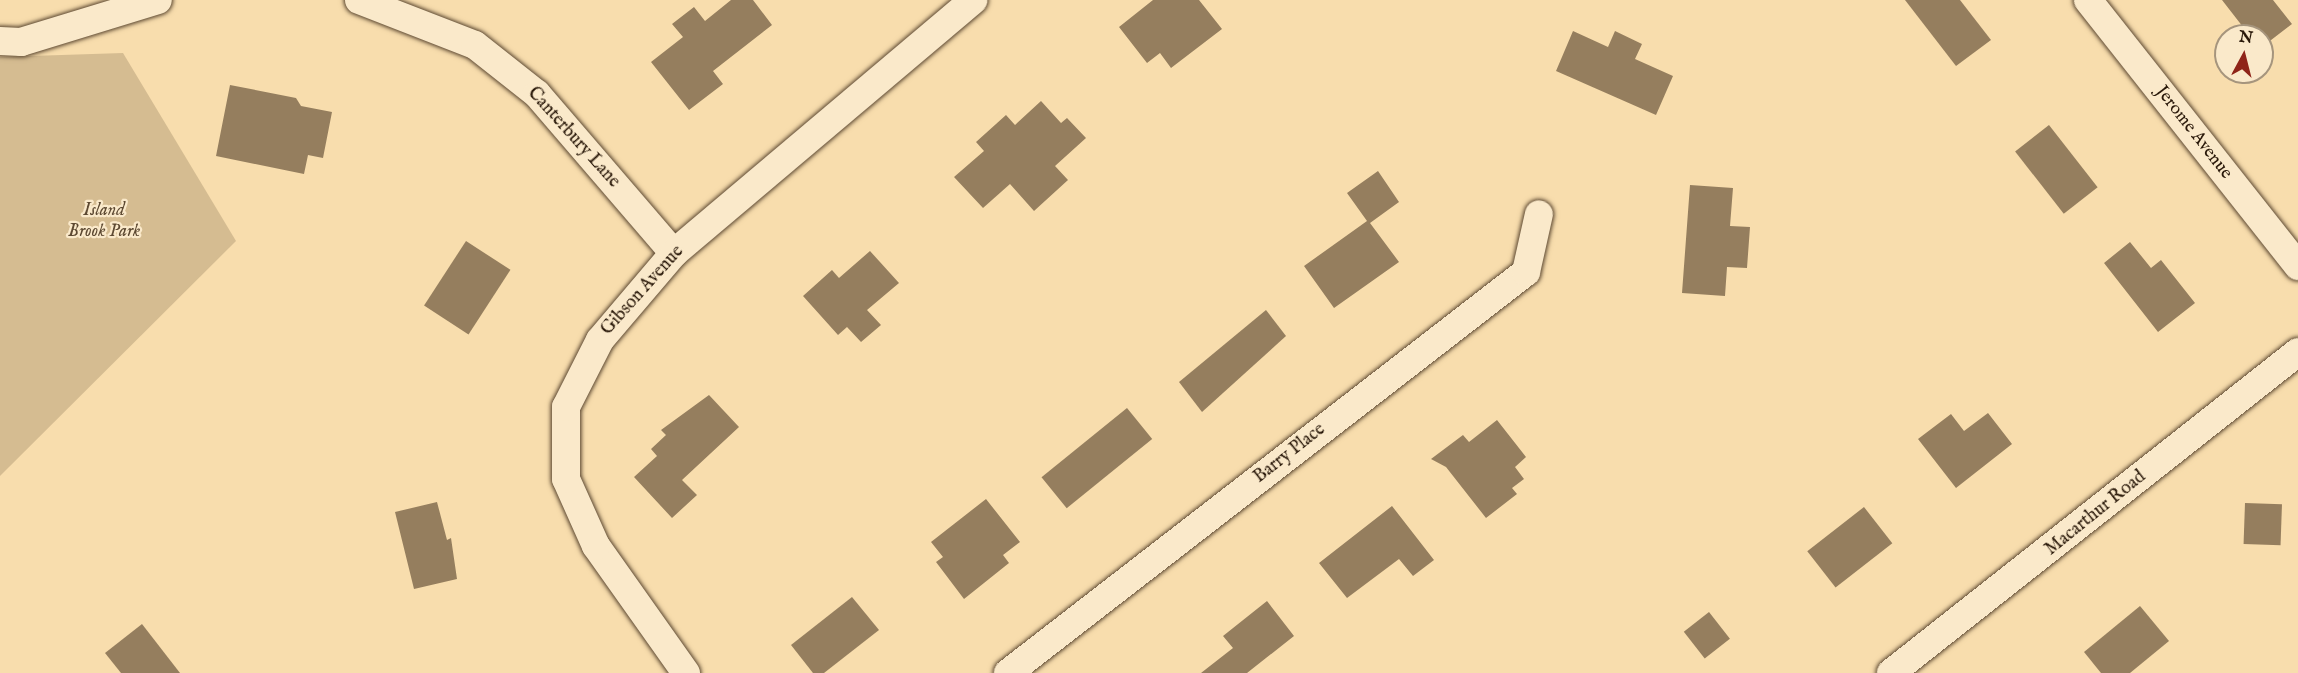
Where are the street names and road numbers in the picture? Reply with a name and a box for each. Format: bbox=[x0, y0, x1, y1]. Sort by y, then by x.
street label: Jerome Avenue bbox=[2150, 82, 2236, 184]
street label: Canterbury Lane bbox=[522, 83, 624, 193]
street label: Gibson Avenue bbox=[597, 242, 689, 340]
street label: Barry Place bbox=[1250, 419, 1330, 489]
street label: Macarthur Road bbox=[2041, 467, 2151, 561]

